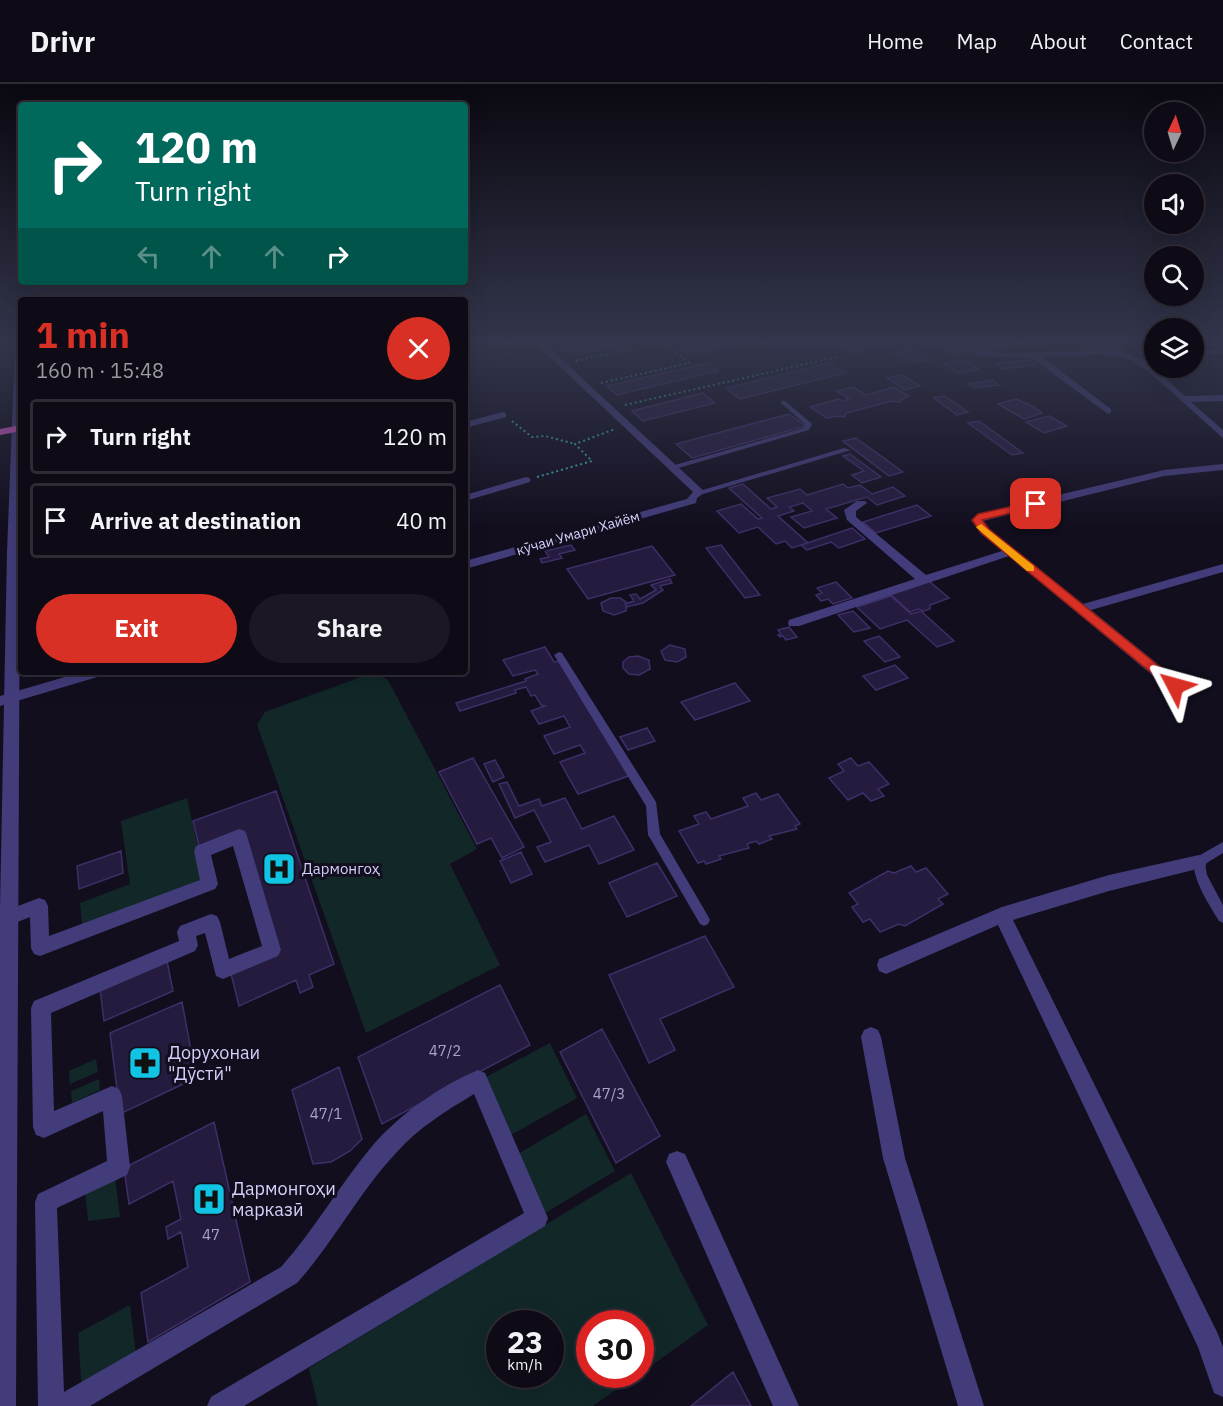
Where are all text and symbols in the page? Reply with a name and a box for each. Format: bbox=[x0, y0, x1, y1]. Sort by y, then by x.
text: Drivr bbox=[30, 23, 95, 60]
text: Home bbox=[867, 27, 924, 55]
text: Map bbox=[957, 27, 997, 55]
text: About bbox=[1030, 27, 1087, 55]
text: Contact bbox=[1120, 27, 1193, 55]
north arrow bbox=[1144, 102, 1204, 162]
map controls bbox=[1144, 102, 1204, 378]
text: 120 m bbox=[135, 120, 258, 175]
icon: right bbox=[36, 126, 114, 204]
text: Turn right bbox=[135, 173, 252, 208]
button: sound bbox=[1144, 174, 1204, 234]
icon: left bbox=[132, 240, 165, 273]
icon: ahead bbox=[195, 240, 228, 273]
icon: ahead bbox=[258, 240, 291, 273]
icon: right bbox=[321, 240, 354, 273]
button: search bbox=[1144, 246, 1204, 306]
text: 1 min bbox=[36, 311, 130, 358]
button: close bbox=[387, 317, 450, 380]
button: layers bbox=[1144, 318, 1204, 378]
text: 160 m · 15:48 bbox=[36, 357, 164, 384]
icon: right bbox=[39, 420, 72, 453]
text: Turn right bbox=[90, 422, 191, 451]
text: 120 m bbox=[383, 422, 447, 451]
pin bbox=[1010, 478, 1061, 529]
icon: arrive bbox=[1019, 487, 1052, 520]
icon: arrive bbox=[39, 504, 72, 537]
text: Arrive at destination bbox=[90, 506, 301, 535]
text: 40 m bbox=[396, 506, 447, 535]
street label: кӯчаи Умари Хайём bbox=[514, 507, 642, 559]
button: Exit bbox=[36, 594, 237, 663]
button: Share bbox=[249, 594, 450, 663]
position arrow bbox=[1143, 654, 1207, 718]
hospital icon: Дармонгоҳ bbox=[261, 851, 297, 887]
place label: Дармонгоҳ bbox=[302, 859, 380, 878]
place label: Дорухонаи "Дӯстӣ" bbox=[168, 1041, 260, 1085]
house number: 47/2 bbox=[429, 1041, 461, 1060]
pharmacy icon: Дорухонаи "Дӯстӣ" bbox=[127, 1045, 163, 1081]
house number: 47/3 bbox=[593, 1084, 625, 1103]
house number: 47/1 bbox=[310, 1104, 342, 1123]
place label: Дармонгоҳи марказӣ bbox=[232, 1177, 336, 1221]
hospital icon: Дармонгоҳи марказӣ bbox=[191, 1181, 227, 1217]
house number: 47 bbox=[202, 1225, 220, 1244]
speed limit sign: 30 bbox=[576, 1310, 654, 1388]
text: 23 bbox=[507, 1322, 543, 1361]
text: km/h bbox=[507, 1355, 543, 1374]

